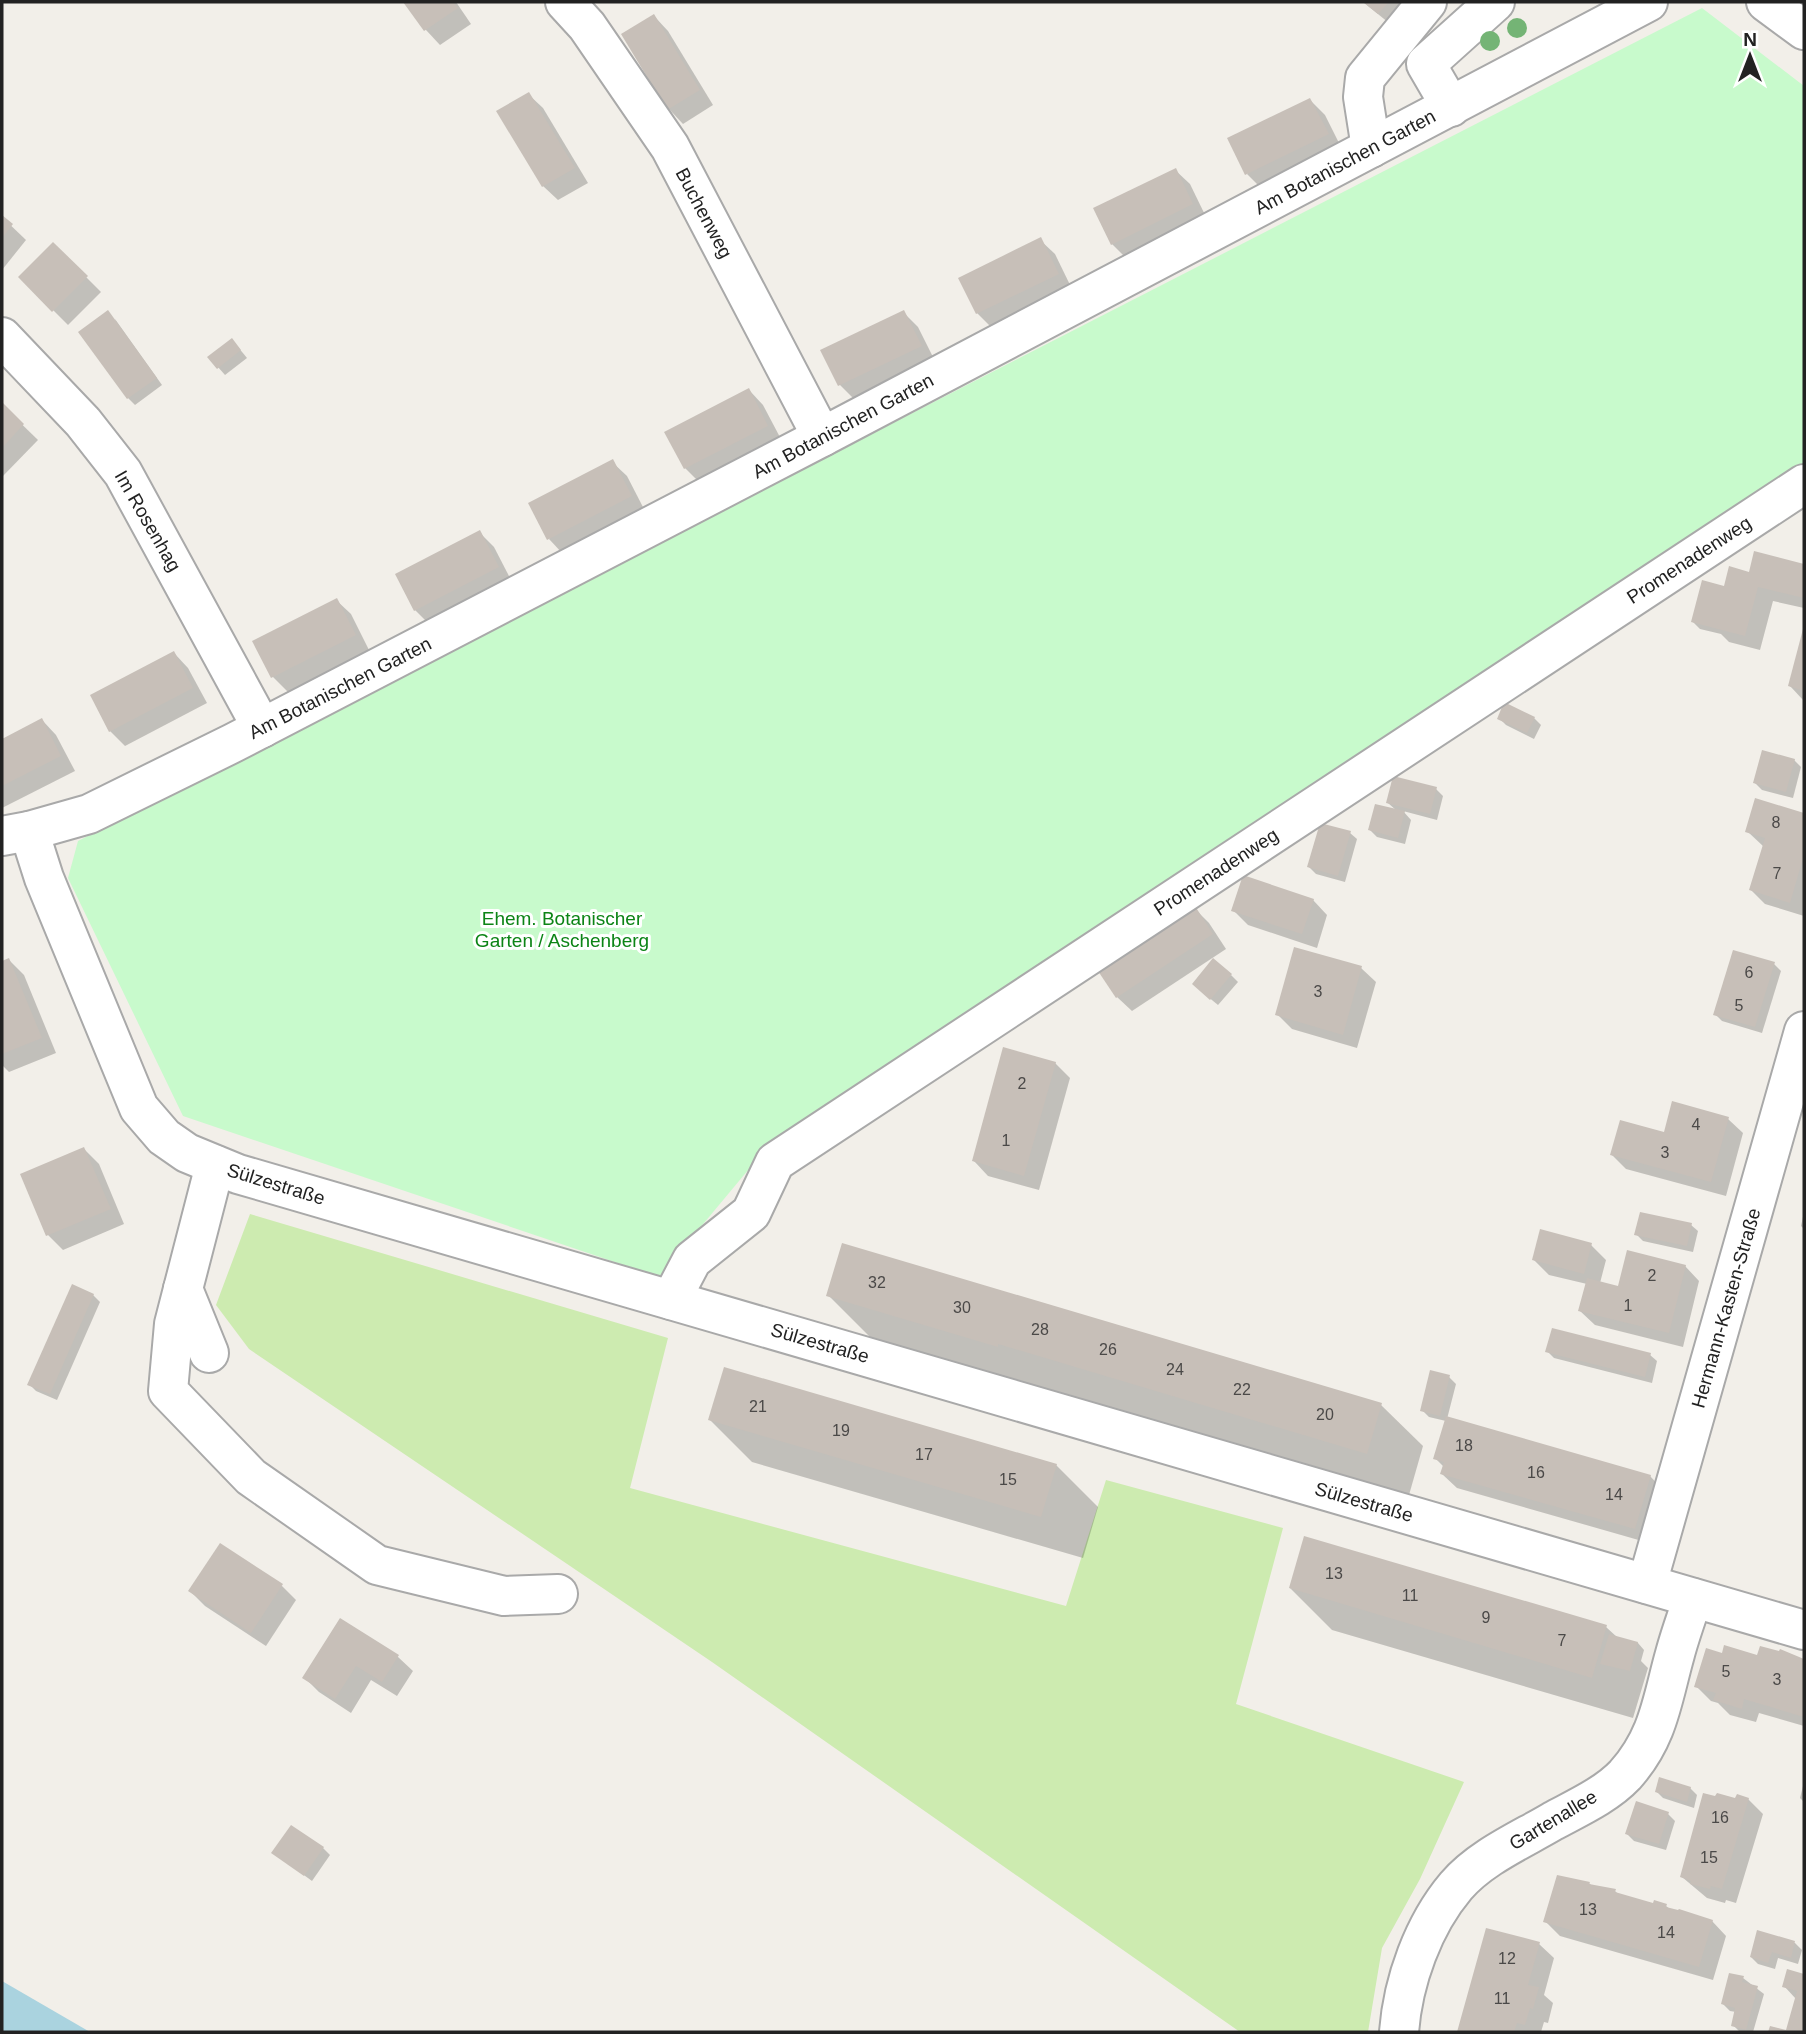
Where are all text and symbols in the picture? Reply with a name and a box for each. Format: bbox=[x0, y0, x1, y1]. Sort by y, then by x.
north arrow bbox=[1715, 21, 1785, 91]
text: N bbox=[1743, 29, 1757, 50]
street label: Am Botanischen Garten bbox=[1251, 105, 1439, 219]
street label: Buchenweg bbox=[671, 164, 737, 262]
street label: Am Botanischen Garten bbox=[749, 369, 937, 483]
street label: Im Rosenhag bbox=[111, 467, 185, 575]
street label: Promenadenweg bbox=[1623, 512, 1755, 608]
street label: Am Botanischen Garten bbox=[245, 633, 435, 743]
house number: 8 bbox=[1772, 814, 1781, 831]
street label: Promenadenweg bbox=[1150, 824, 1282, 920]
house number: 7 bbox=[1773, 865, 1782, 882]
park label: Ehem. Botanischer Garten / Aschenberg bbox=[475, 908, 649, 951]
house number: 6 bbox=[1745, 964, 1754, 981]
house number: 3 bbox=[1314, 983, 1323, 1000]
house number: 5 bbox=[1735, 997, 1744, 1014]
house number: 2 bbox=[1018, 1075, 1027, 1092]
house number: 4 bbox=[1692, 1116, 1701, 1133]
house number: 1 bbox=[1002, 1132, 1011, 1149]
house number: 3 bbox=[1661, 1144, 1670, 1161]
street label: Sülzestraße bbox=[224, 1159, 328, 1209]
street label: Hermann-Kasten-Straße bbox=[1687, 1206, 1765, 1410]
house number: 2 bbox=[1648, 1267, 1657, 1284]
house number: 32 bbox=[868, 1274, 886, 1291]
house number: 1 bbox=[1624, 1297, 1633, 1314]
house number: 30 bbox=[953, 1299, 971, 1316]
street label: Sülzestraße bbox=[768, 1319, 872, 1367]
house number: 28 bbox=[1031, 1321, 1049, 1338]
house number: 26 bbox=[1099, 1341, 1117, 1358]
house number: 24 bbox=[1166, 1361, 1184, 1378]
house number: 22 bbox=[1233, 1381, 1251, 1398]
house number: 21 bbox=[749, 1398, 767, 1415]
house number: 20 bbox=[1316, 1406, 1334, 1423]
house number: 19 bbox=[832, 1422, 850, 1439]
house number: 18 bbox=[1455, 1437, 1473, 1454]
house number: 17 bbox=[915, 1446, 933, 1463]
house number: 16 bbox=[1527, 1464, 1545, 1481]
house number: 15 bbox=[999, 1471, 1017, 1488]
street label: Sülzestraße bbox=[1312, 1478, 1416, 1526]
house number: 14 bbox=[1605, 1486, 1623, 1503]
house number: 13 bbox=[1325, 1565, 1343, 1582]
house number: 11 bbox=[1402, 1587, 1418, 1604]
house number: 9 bbox=[1482, 1609, 1491, 1626]
house number: 7 bbox=[1558, 1632, 1567, 1649]
house number: 5 bbox=[1722, 1663, 1731, 1680]
house number: 3 bbox=[1773, 1671, 1782, 1688]
street label: Gartenallee bbox=[1505, 1786, 1601, 1854]
house number: 16 bbox=[1711, 1809, 1729, 1826]
house number: 15 bbox=[1700, 1849, 1718, 1866]
house number: 13 bbox=[1579, 1901, 1597, 1918]
house number: 14 bbox=[1657, 1924, 1675, 1941]
house number: 12 bbox=[1498, 1950, 1516, 1967]
house number: 11 bbox=[1494, 1990, 1510, 2007]

